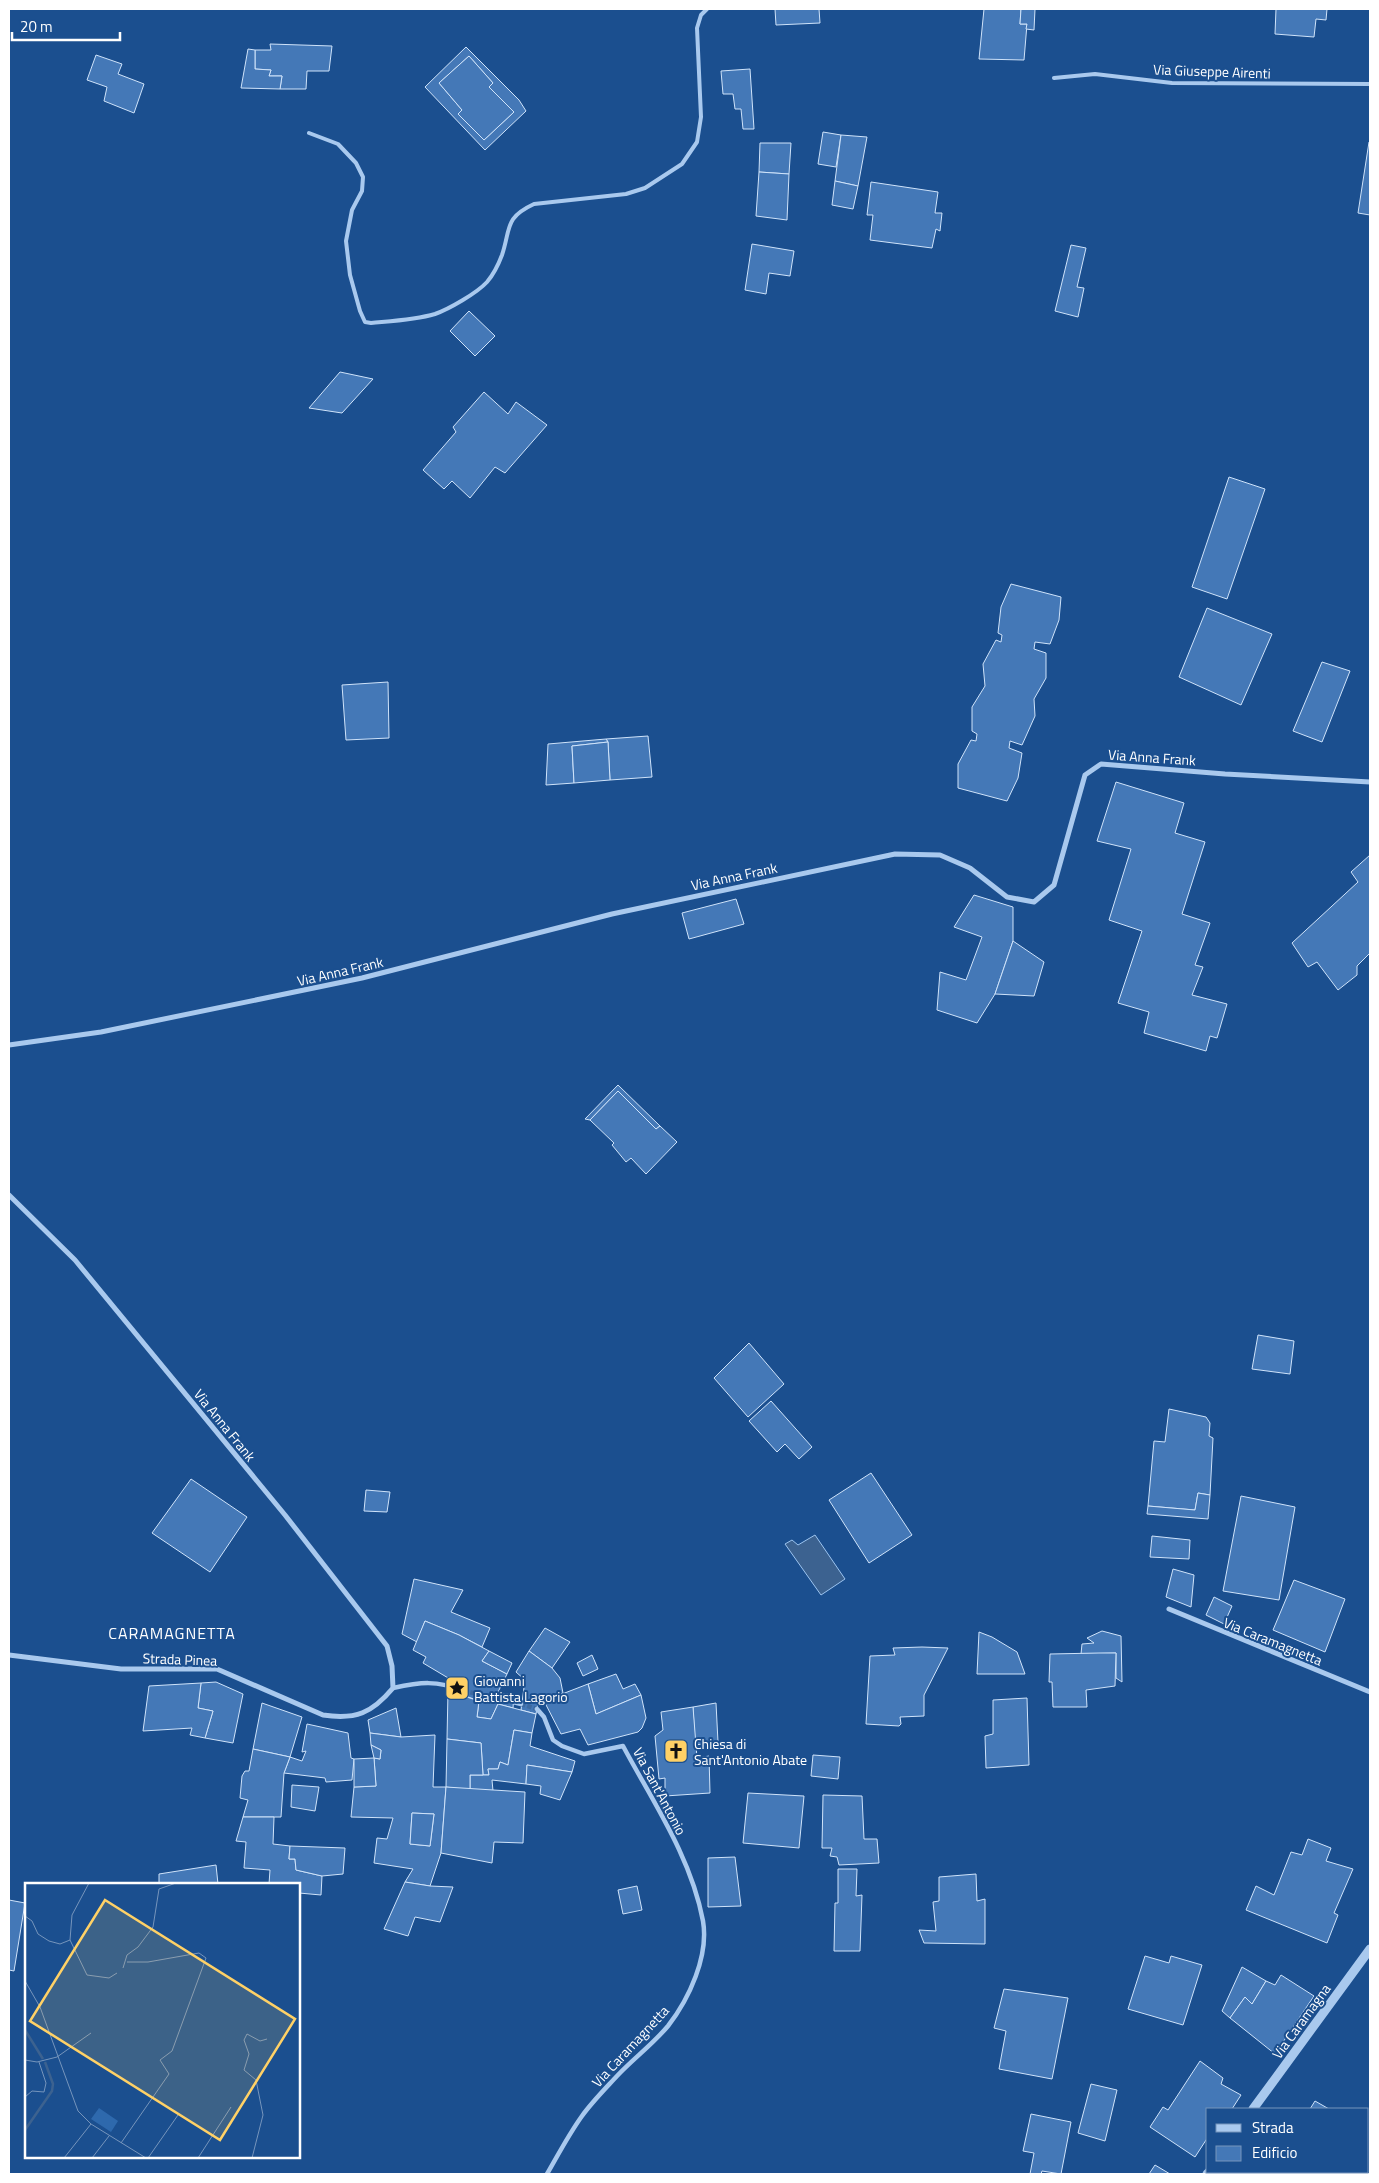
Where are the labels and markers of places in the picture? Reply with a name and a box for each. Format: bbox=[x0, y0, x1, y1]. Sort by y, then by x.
place label: Giovanni Battista Lagorio bbox=[474, 1670, 568, 1707]
place icon: Giovanni Battista Lagorio bbox=[444, 1675, 470, 1701]
place label: Chiesa di Sant'Antonio Abate bbox=[694, 1733, 807, 1770]
church icon: Chiesa di Sant'Antonio Abate bbox=[663, 1738, 689, 1764]

